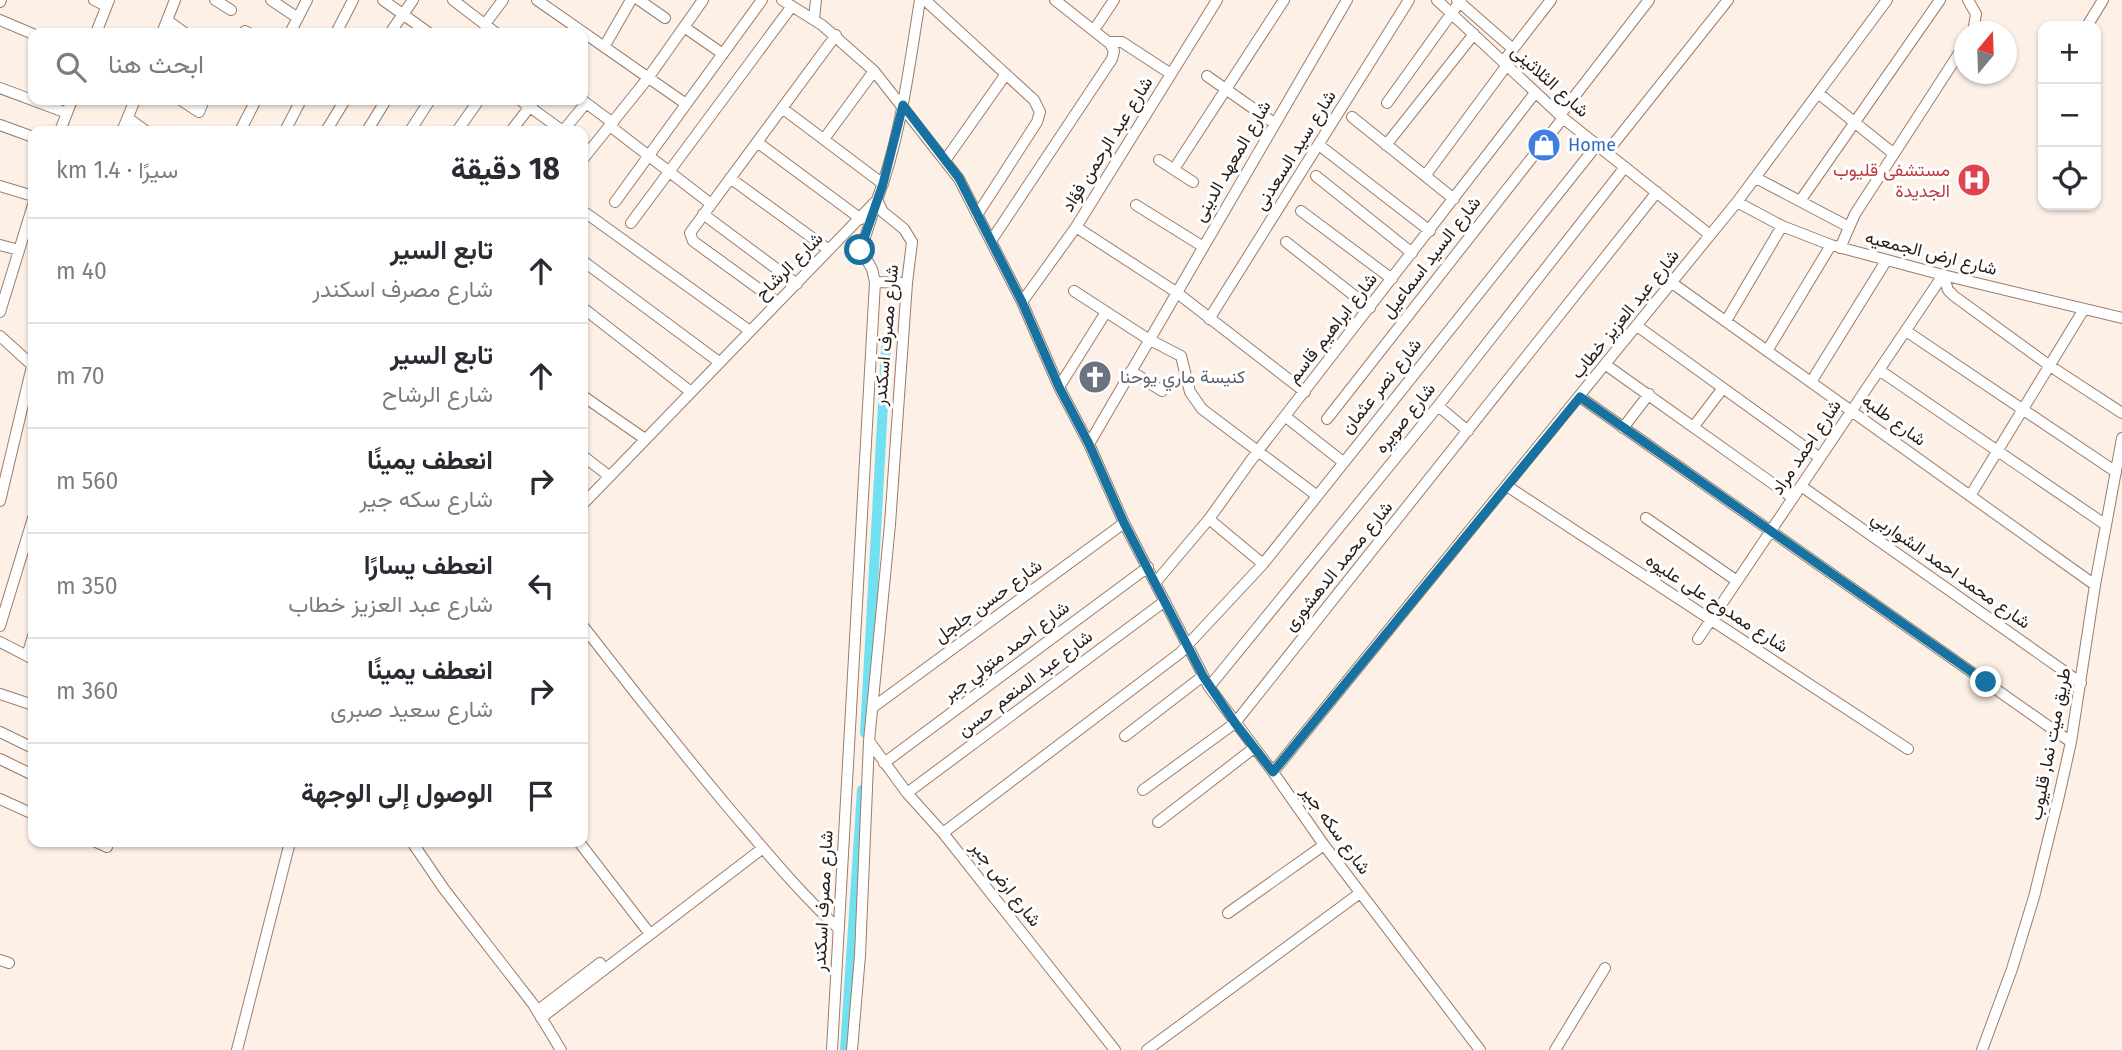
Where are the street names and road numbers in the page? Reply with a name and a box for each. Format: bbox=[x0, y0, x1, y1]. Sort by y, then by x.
street label: شارع الثلاثينى bbox=[1506, 40, 1594, 123]
street label: شارع عبد الرحمن فؤاد bbox=[1057, 72, 1158, 216]
street label: شارع سيد السعدنى bbox=[1249, 86, 1342, 215]
street label: شارع المعهد الدينى bbox=[1188, 96, 1277, 226]
street label: شارع السيد اسماعيل bbox=[1377, 192, 1486, 323]
street label: شارع ارض الجمعيه bbox=[1862, 226, 1999, 281]
street label: شارع الرشاح bbox=[751, 228, 828, 305]
street label: شارع عبد العزيز خطاب bbox=[1566, 245, 1685, 384]
street label: شارع مصرف اسكندر bbox=[869, 264, 904, 408]
street label: شارع ابراهيم قاسم bbox=[1282, 268, 1383, 388]
street label: شارع نصر عثمان bbox=[1336, 334, 1427, 439]
street label: شارع صويره bbox=[1370, 378, 1441, 458]
street label: شارع طلبه bbox=[1857, 389, 1930, 451]
street label: شارع احمد مراد bbox=[1766, 395, 1847, 499]
street label: شارع محمد الدهشورى bbox=[1279, 497, 1398, 636]
street label: شارع محمد احمد الشواربي bbox=[1865, 507, 2035, 637]
street label: شارع ممدوح على عليوه bbox=[1641, 549, 1793, 658]
street label: شارع حسن جلجل bbox=[930, 554, 1047, 648]
street label: شارع احمد متولي جبر bbox=[938, 596, 1076, 710]
street label: شارع عبد المنعم حسن bbox=[953, 625, 1097, 742]
street label: طريق ميت نما, قليوب bbox=[2024, 666, 2076, 822]
street label: شارع سكه جير bbox=[1295, 780, 1376, 879]
street label: شارع مصرف اسكندر bbox=[808, 830, 839, 973]
street label: شارع ارض جبر bbox=[964, 836, 1046, 932]

